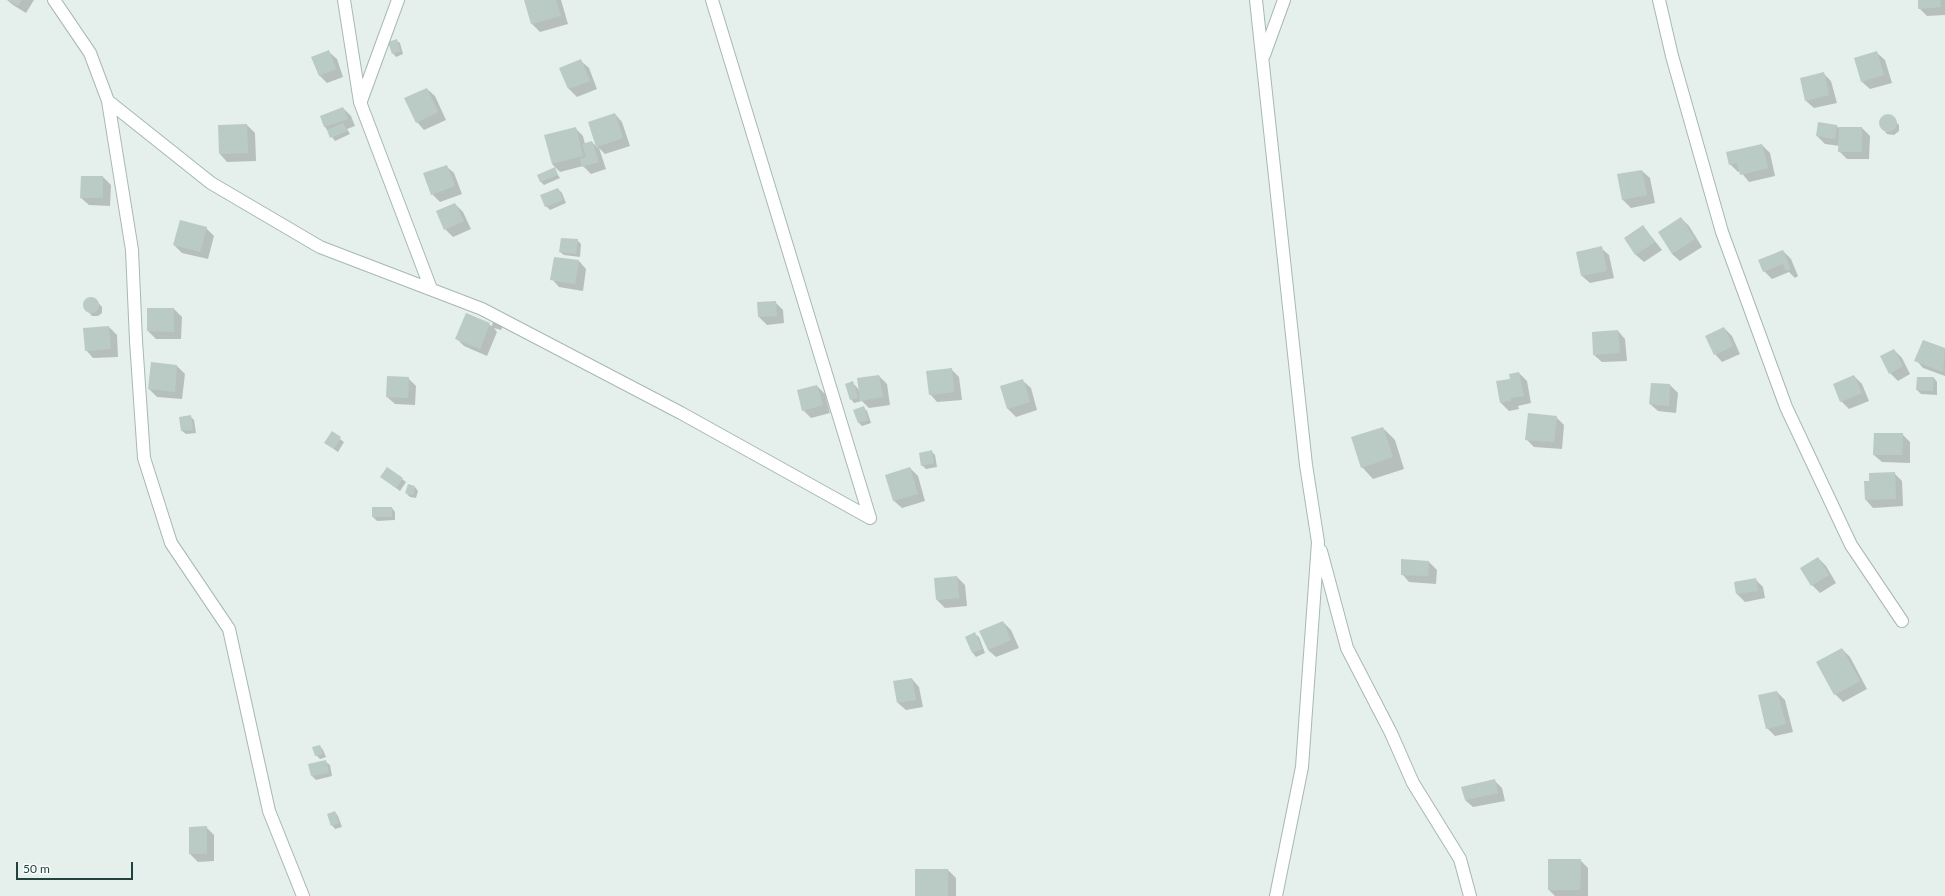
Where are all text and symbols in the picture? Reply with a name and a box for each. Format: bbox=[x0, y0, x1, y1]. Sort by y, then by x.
scale bar bbox=[18, 854, 135, 880]
text: 50 m bbox=[23, 861, 50, 876]

